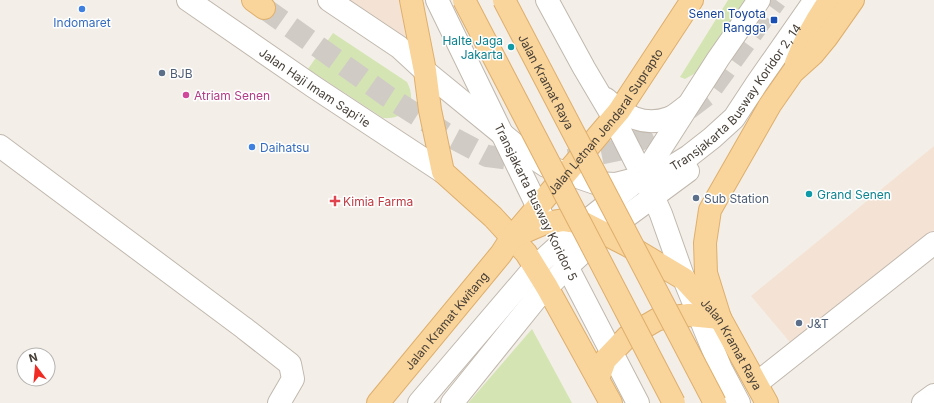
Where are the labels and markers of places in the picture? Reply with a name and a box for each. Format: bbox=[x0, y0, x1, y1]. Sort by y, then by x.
marker: Indomaret bbox=[77, 4, 87, 14]
place label: Senen Toyota Rangga bbox=[689, 6, 766, 35]
place label: Indomaret bbox=[53, 15, 111, 30]
marker: Senen Toyota Rangga bbox=[769, 15, 779, 25]
place label: Halte Jaga Jakarta bbox=[442, 33, 503, 62]
marker: Halte Jaga Jakarta bbox=[506, 42, 516, 52]
place label: BJB bbox=[170, 66, 193, 81]
marker: BJB bbox=[157, 68, 167, 78]
place label: Atriam Senen bbox=[194, 88, 270, 103]
marker: Atriam Senen bbox=[181, 90, 191, 100]
place label: Daihatsu bbox=[260, 140, 309, 155]
marker: Daihatsu bbox=[247, 142, 257, 152]
place label: Grand Senen bbox=[817, 187, 891, 202]
marker: Grand Senen bbox=[804, 189, 814, 199]
place label: Sub Station bbox=[704, 191, 769, 206]
marker: Sub Station bbox=[691, 193, 701, 203]
place label: Kimia Farma bbox=[343, 194, 413, 209]
marker: Kimia Farma bbox=[330, 196, 340, 206]
place label: J&T bbox=[807, 316, 829, 331]
marker: J&T bbox=[794, 318, 804, 328]

